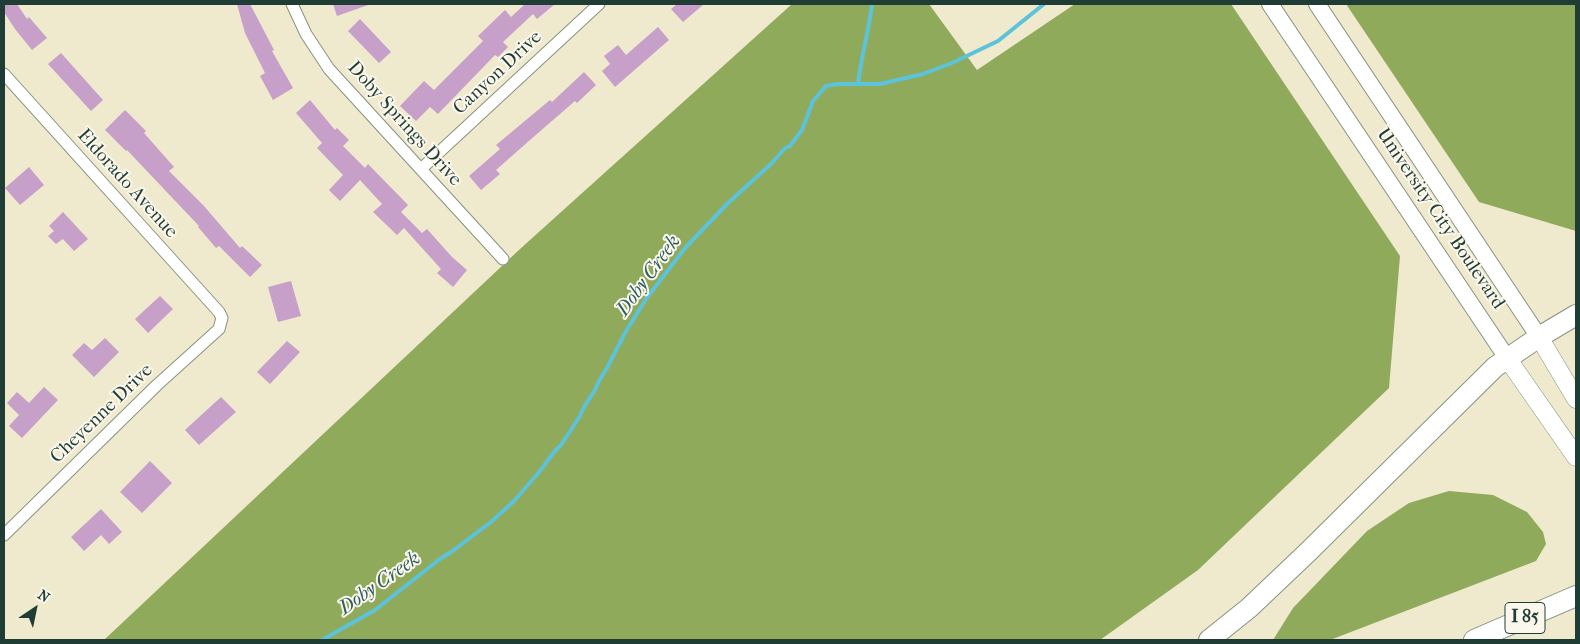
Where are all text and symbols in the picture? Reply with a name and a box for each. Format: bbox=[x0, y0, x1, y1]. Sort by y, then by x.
street label: Canyon Drive bbox=[449, 26, 547, 120]
street label: Doby Springs Drive bbox=[342, 57, 466, 191]
street label: University City Boulevard bbox=[1371, 124, 1509, 314]
street label: Eldorado Avenue bbox=[72, 125, 182, 243]
water label: Doby Creek bbox=[612, 231, 686, 321]
street label: Cheyenne Drive bbox=[46, 359, 158, 469]
water label: Doby Creek bbox=[335, 547, 425, 621]
north arrow bbox=[10, 584, 60, 634]
text: N bbox=[35, 586, 53, 606]
road number: I 85 bbox=[1505, 602, 1545, 634]

